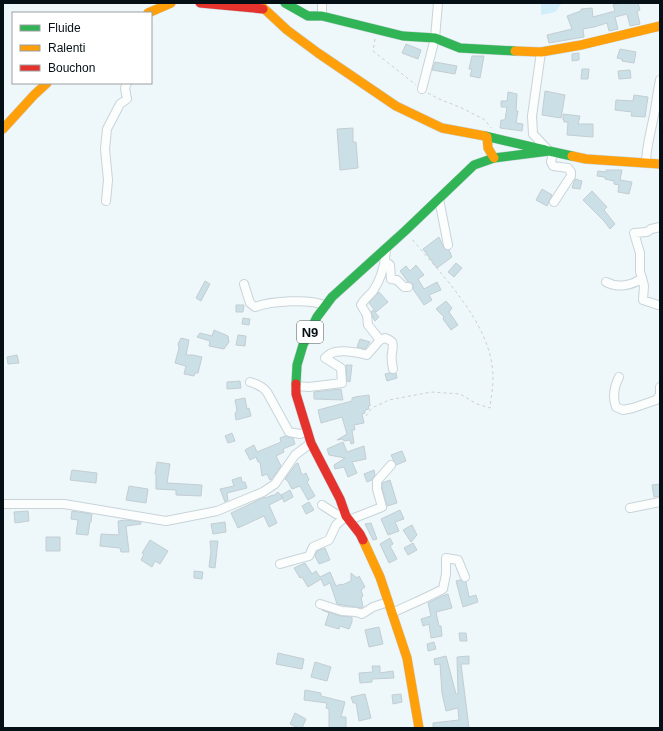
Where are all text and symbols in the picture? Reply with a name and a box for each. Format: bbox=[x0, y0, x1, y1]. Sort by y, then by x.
legend bbox=[12, 12, 152, 84]
text: Fluide bbox=[48, 21, 81, 35]
text: Ralenti bbox=[48, 41, 85, 55]
text: Bouchon bbox=[48, 61, 95, 75]
road number: N9 bbox=[297, 321, 323, 343]

